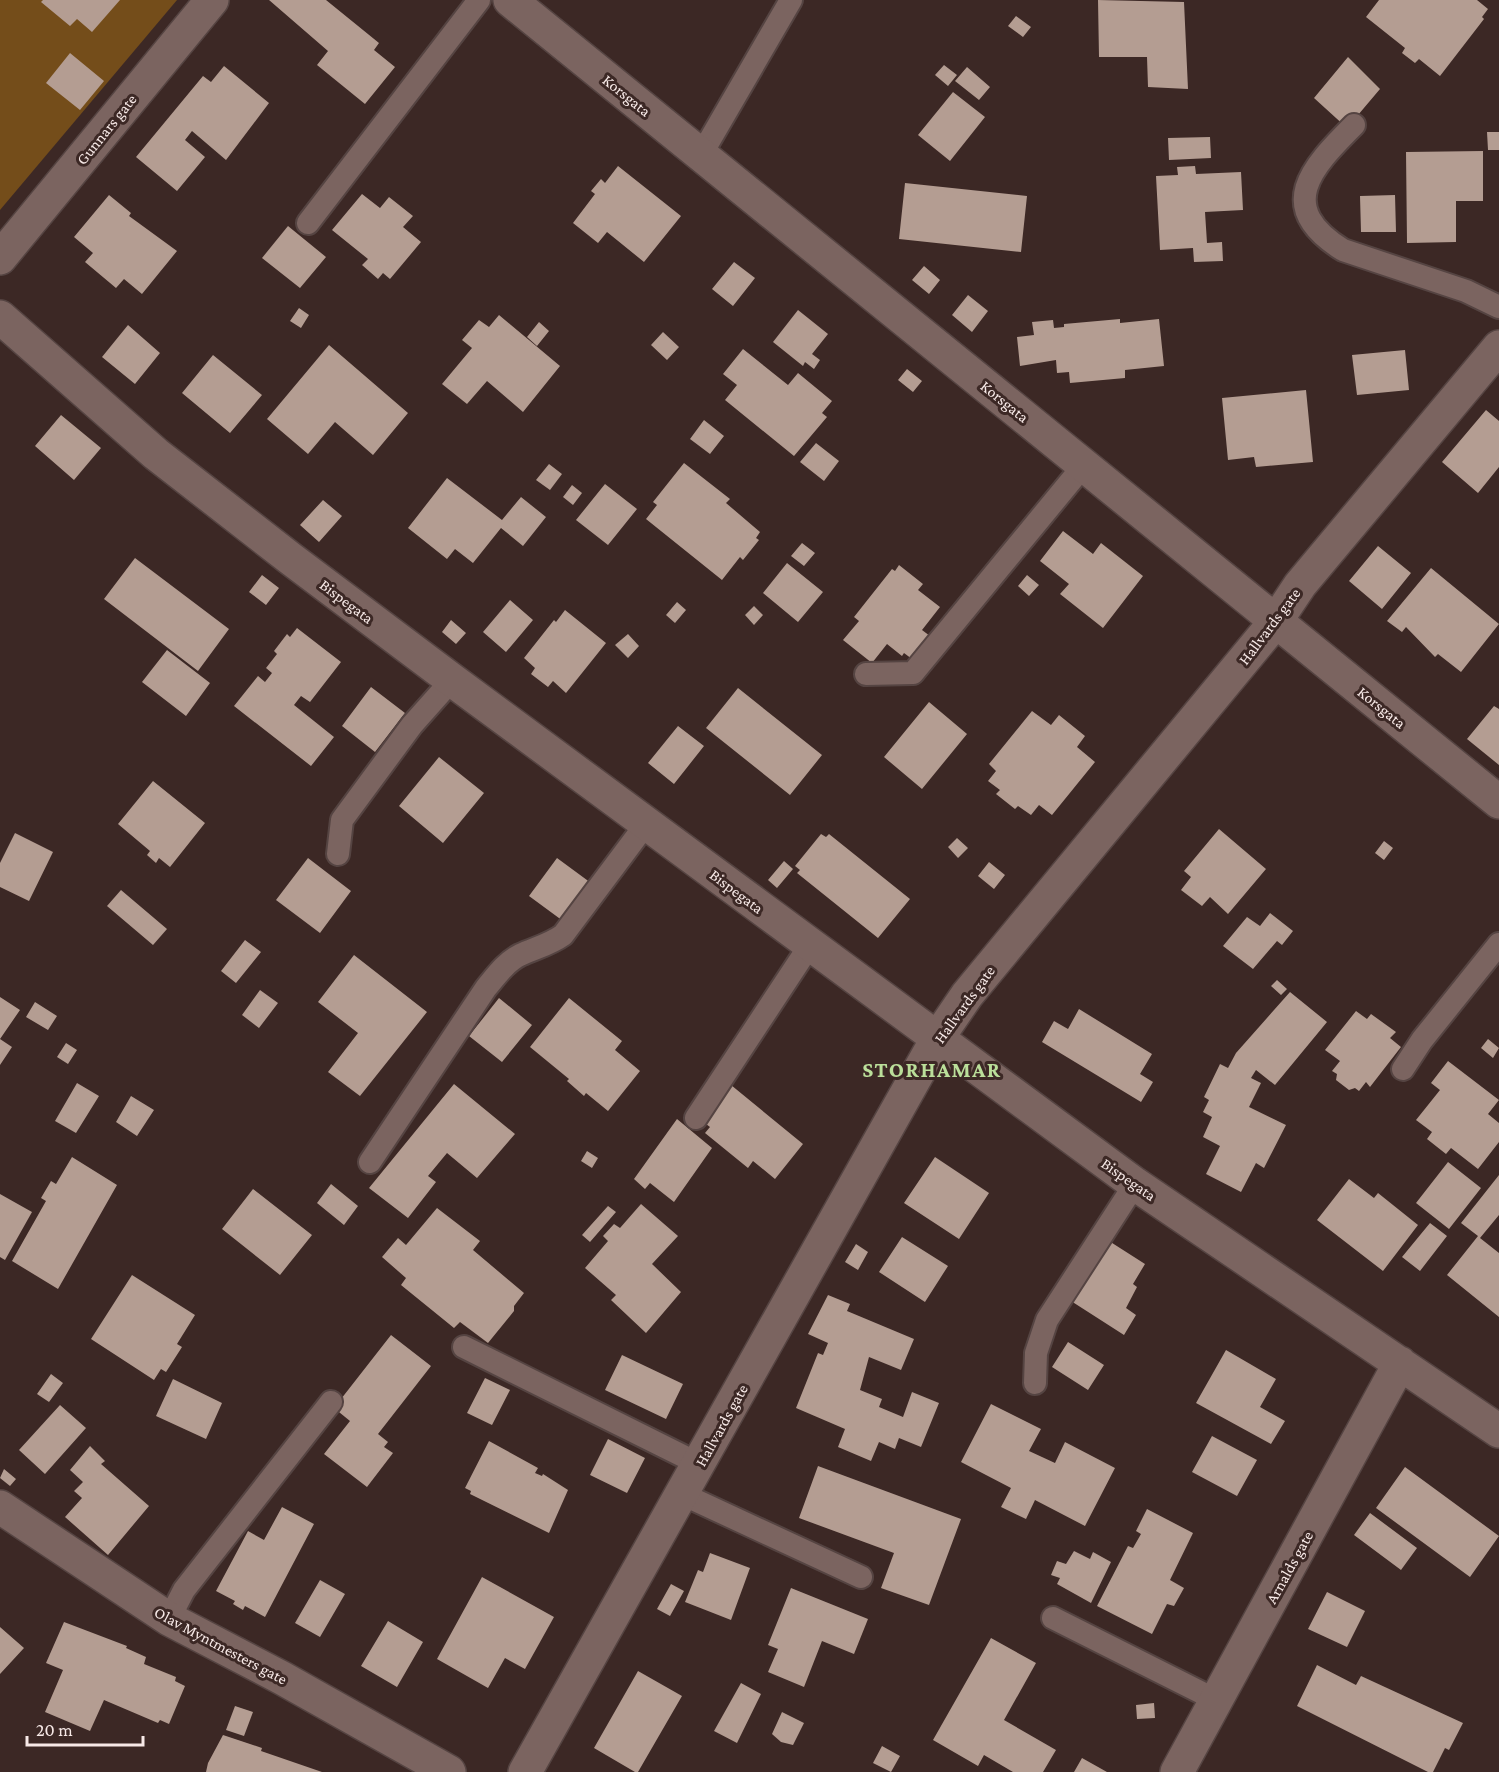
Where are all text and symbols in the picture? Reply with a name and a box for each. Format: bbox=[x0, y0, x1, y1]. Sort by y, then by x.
street label: Korsgata bbox=[599, 71, 654, 121]
street label: Gunnars gate bbox=[73, 91, 141, 168]
street label: Korsgata bbox=[977, 377, 1032, 427]
street label: Bispegata bbox=[316, 576, 377, 628]
street label: Hallvards gate bbox=[1235, 585, 1304, 668]
street label: Korsgata bbox=[1354, 683, 1409, 733]
street label: Bispegata bbox=[706, 866, 767, 918]
street label: Hallvards gate bbox=[931, 962, 999, 1047]
district label: STORHAMAR bbox=[862, 1057, 1002, 1082]
street label: Bispegata bbox=[1098, 1155, 1160, 1205]
street label: Hallvards gate bbox=[692, 1381, 752, 1470]
street label: Arnalds gate bbox=[1263, 1528, 1317, 1607]
street label: Olav Myntmesters gate bbox=[151, 1603, 290, 1689]
scale bar bbox=[27, 1709, 142, 1747]
text: 20 m bbox=[36, 1720, 73, 1740]

